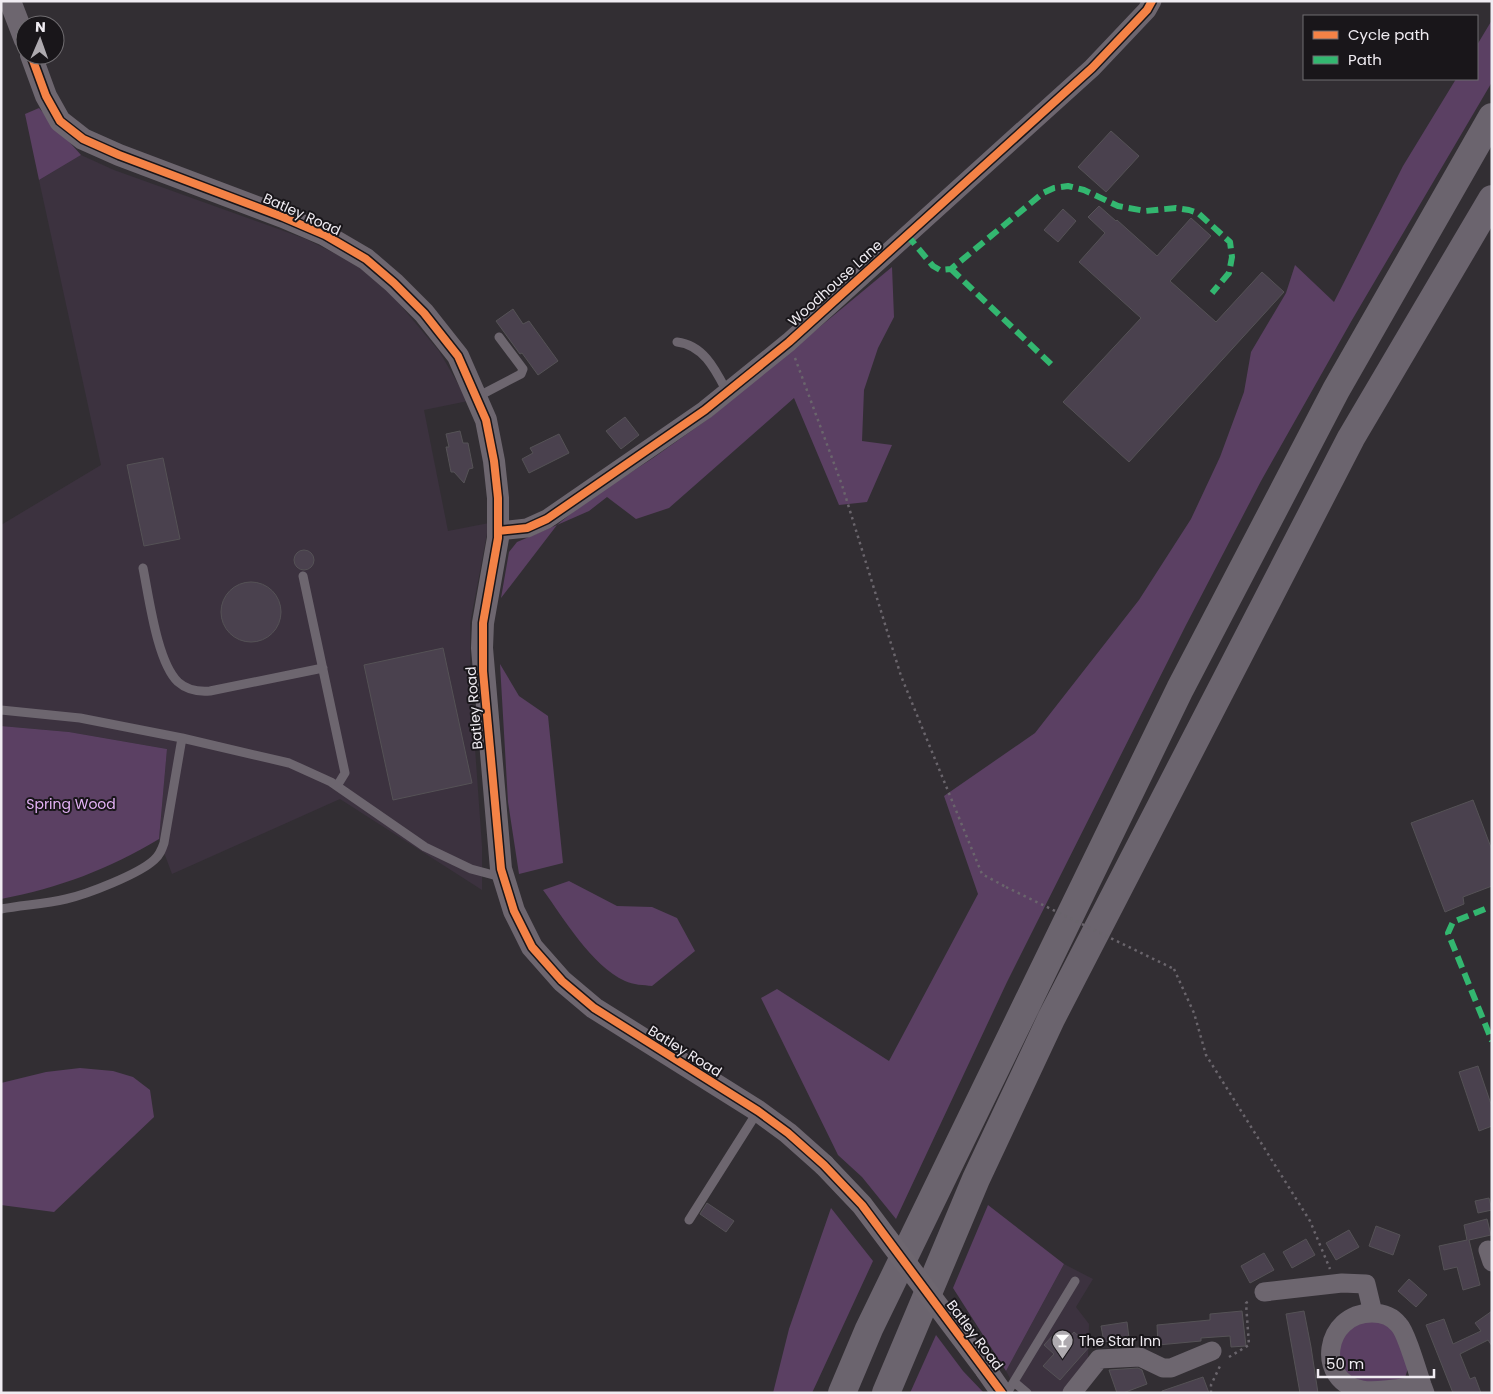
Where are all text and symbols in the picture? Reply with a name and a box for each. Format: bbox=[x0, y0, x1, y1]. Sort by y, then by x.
north arrow bbox=[15, 15, 65, 65]
legend bbox=[1303, 15, 1478, 80]
text: N bbox=[35, 17, 46, 37]
text: Cycle path bbox=[1348, 24, 1429, 45]
text: Path bbox=[1348, 49, 1382, 70]
street label: Batley Road bbox=[260, 188, 344, 240]
street label: Woodhouse Lane bbox=[783, 235, 887, 331]
street label: Batley Road bbox=[460, 666, 488, 750]
park label: Spring Wood bbox=[26, 794, 116, 814]
street label: Batley Road bbox=[644, 1020, 726, 1082]
street label: Batley Road bbox=[942, 1296, 1008, 1374]
bar icon: The Star Inn bbox=[1051, 1329, 1075, 1360]
place label: The Star Inn bbox=[1079, 1331, 1161, 1351]
scale bar bbox=[1318, 1346, 1434, 1378]
text: 50 m bbox=[1326, 1353, 1364, 1374]

